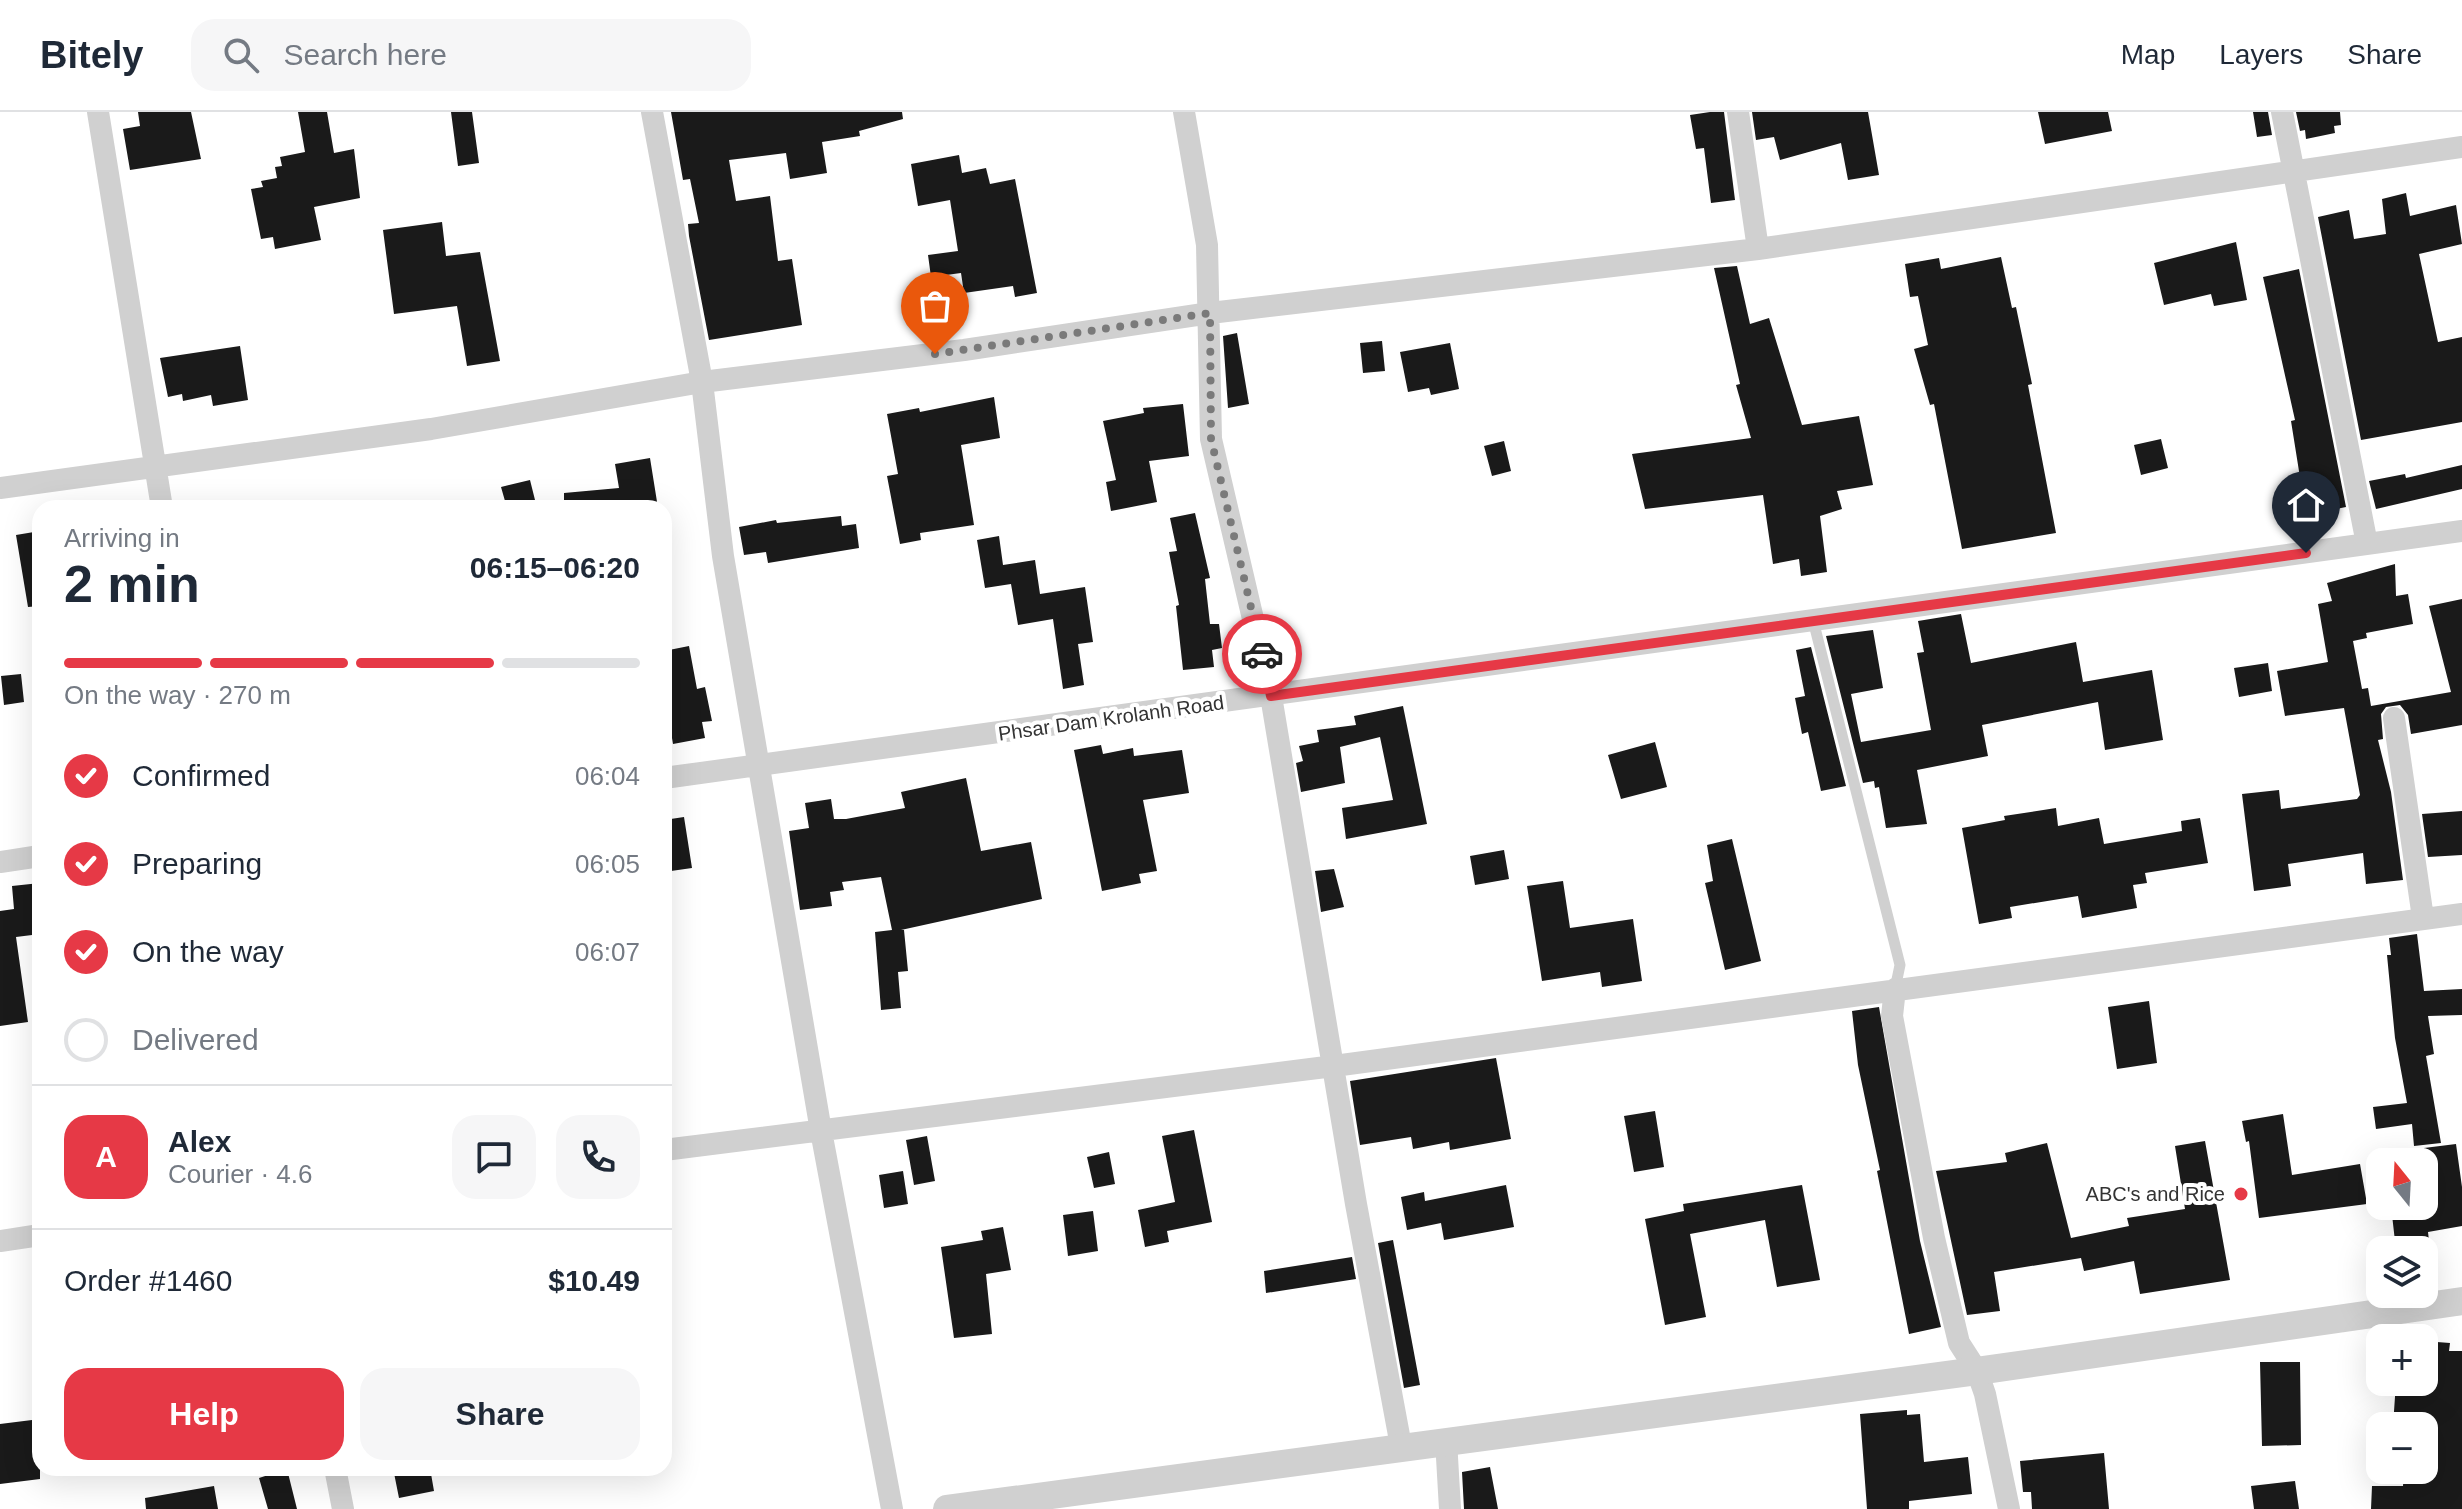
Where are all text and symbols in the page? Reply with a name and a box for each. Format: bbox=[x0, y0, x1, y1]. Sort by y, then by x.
search box bbox=[191, 19, 751, 91]
icon: search bbox=[219, 33, 263, 77]
text: Bitely bbox=[40, 34, 143, 76]
text: Search here bbox=[283, 38, 447, 71]
text: Map bbox=[2121, 39, 2175, 70]
text: Layers bbox=[2219, 39, 2303, 70]
text: Share bbox=[2347, 39, 2422, 70]
pin bbox=[901, 272, 969, 354]
icon: bag bbox=[913, 284, 957, 328]
pin bbox=[2272, 471, 2340, 553]
icon: home bbox=[2284, 483, 2328, 527]
text: Arriving in bbox=[64, 523, 180, 553]
text: 06:15–06:20 bbox=[470, 551, 640, 584]
text: 2 min bbox=[64, 555, 200, 613]
courier bbox=[1222, 614, 1302, 694]
icon: car bbox=[1240, 632, 1284, 676]
text: On the way · 270 m bbox=[64, 680, 291, 710]
street label: Phsar Dam Krolanh Road bbox=[997, 691, 1225, 745]
icon: check bbox=[64, 754, 108, 798]
text: Confirmed bbox=[132, 759, 270, 792]
text: 06:04 bbox=[575, 761, 640, 791]
icon: check bbox=[64, 842, 108, 886]
text: Preparing bbox=[132, 847, 262, 880]
text: 06:05 bbox=[575, 849, 640, 879]
icon: check bbox=[64, 930, 108, 974]
text: On the way bbox=[132, 935, 284, 968]
text: 06:07 bbox=[575, 937, 640, 967]
text: Delivered bbox=[132, 1023, 259, 1056]
button: chat bbox=[452, 1115, 536, 1199]
button: phone bbox=[556, 1115, 640, 1199]
text: Alex bbox=[168, 1125, 231, 1158]
text: A bbox=[95, 1140, 117, 1173]
north arrow bbox=[2366, 1148, 2438, 1220]
map controls bbox=[2366, 1148, 2438, 1484]
text: Courier · 4.6 bbox=[168, 1159, 313, 1189]
place label: ABC's and Rice bbox=[2086, 1183, 2225, 1205]
marker: ABC's and Rice bbox=[2232, 1185, 2250, 1203]
button: layers bbox=[2366, 1236, 2438, 1308]
text: Order #1460 bbox=[64, 1264, 232, 1297]
text: $10.49 bbox=[548, 1264, 640, 1297]
button: + bbox=[2366, 1324, 2438, 1396]
button: Help bbox=[64, 1368, 344, 1460]
button: Share bbox=[360, 1368, 640, 1460]
button: − bbox=[2366, 1412, 2438, 1484]

